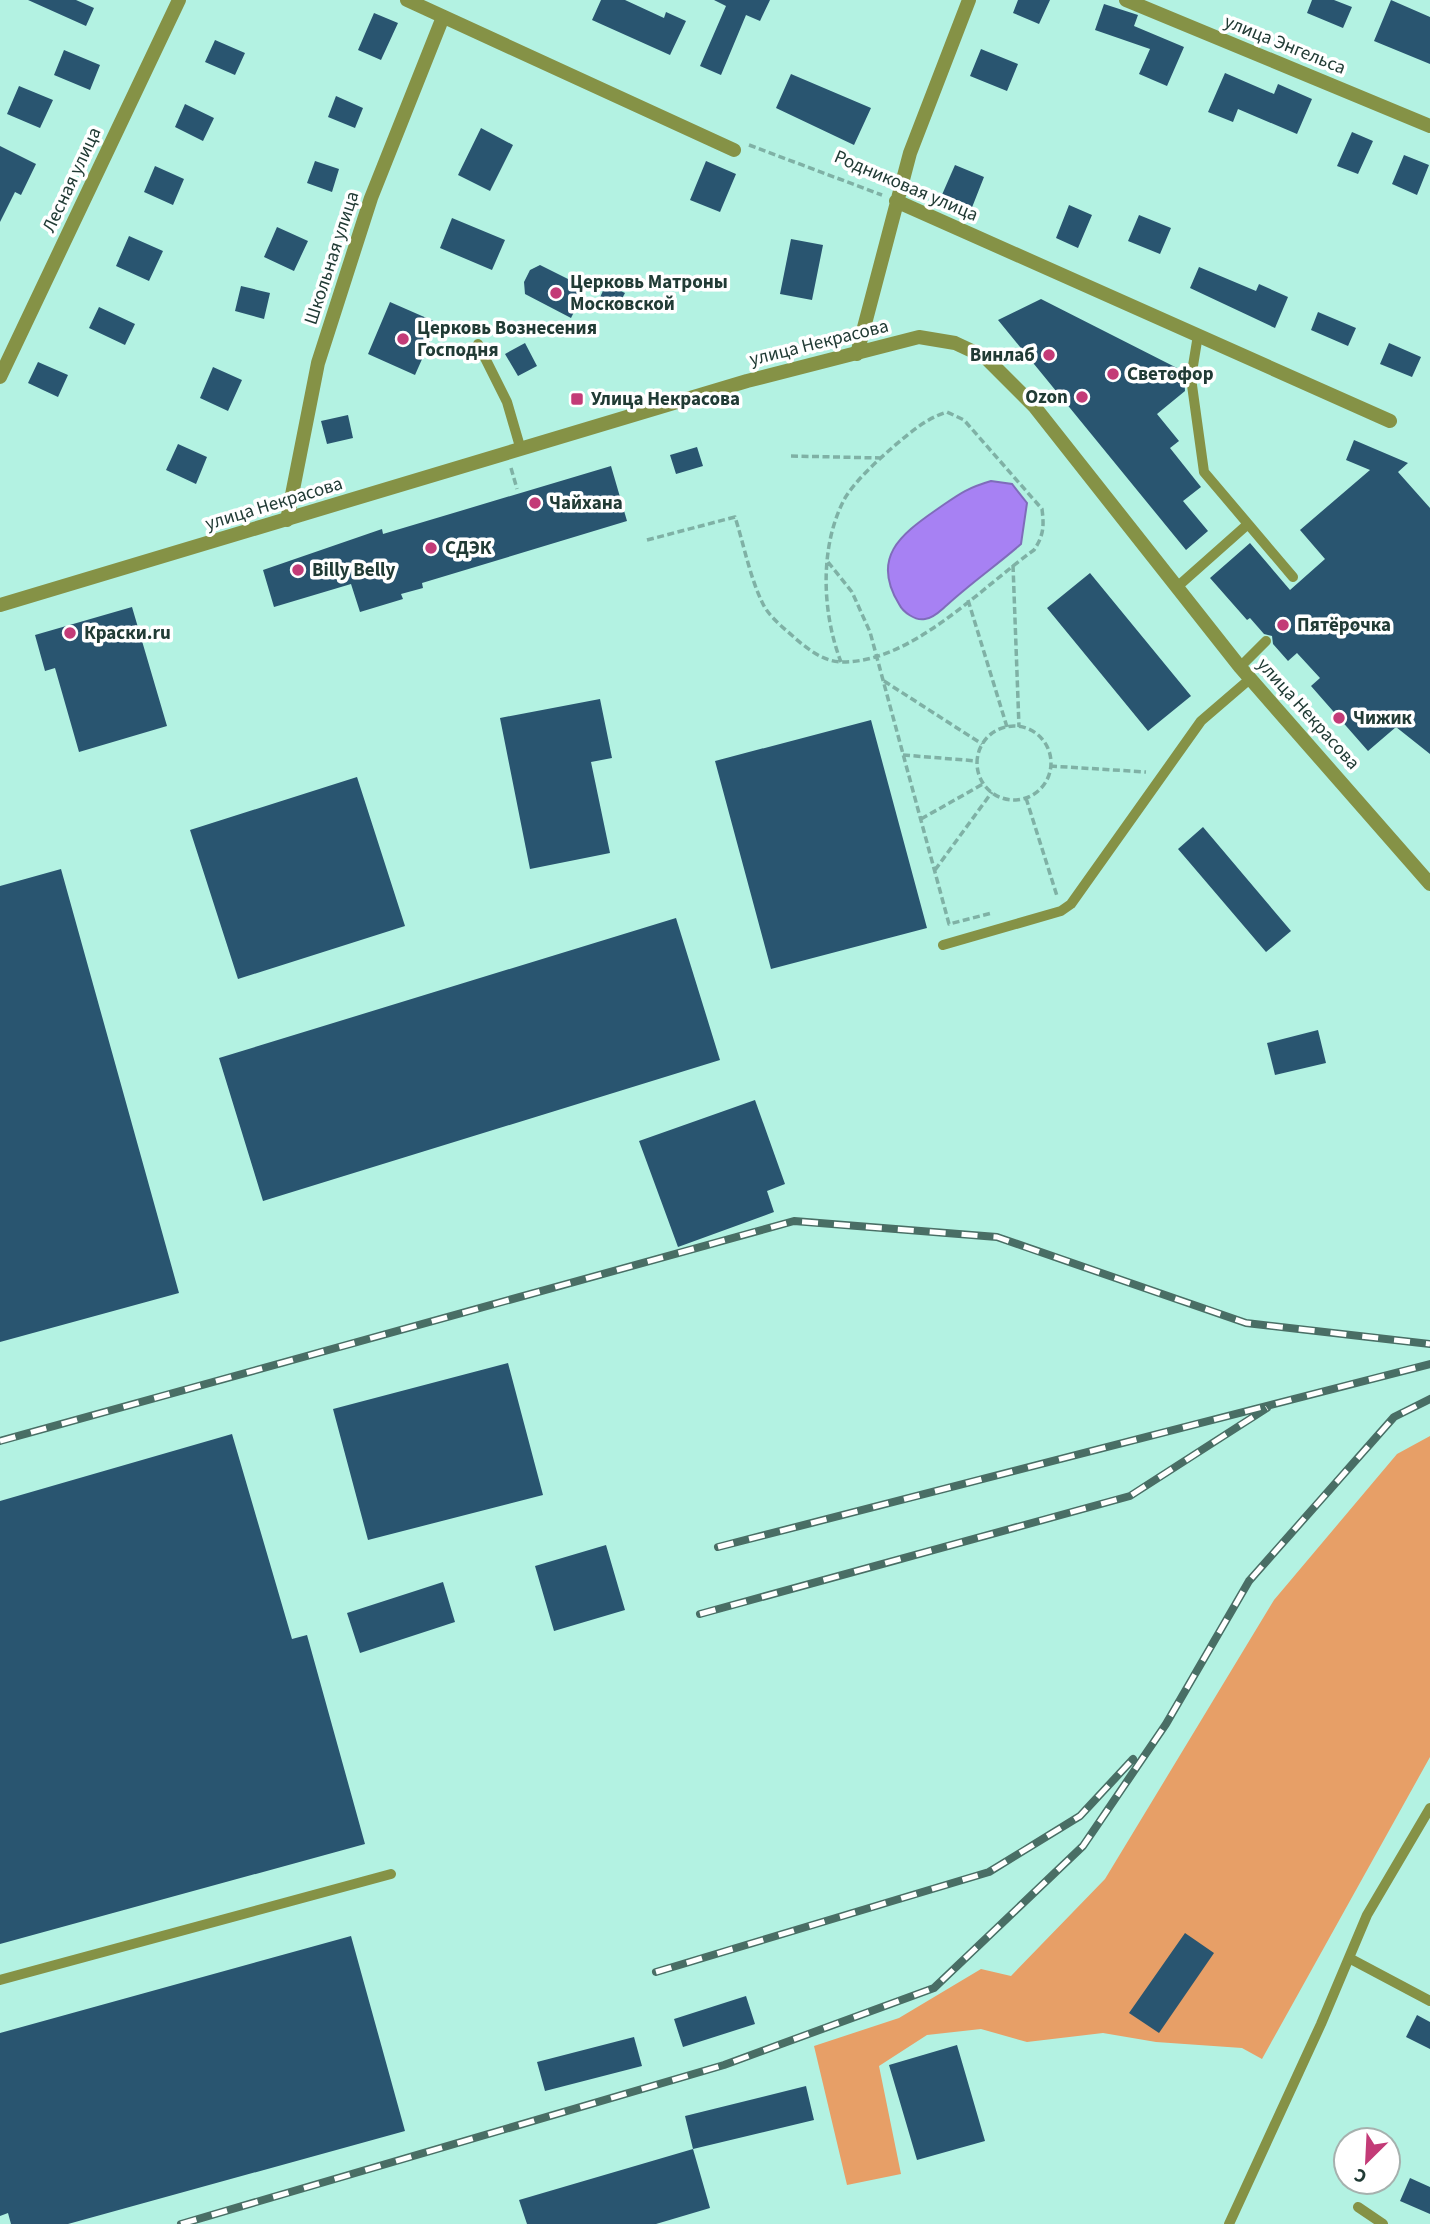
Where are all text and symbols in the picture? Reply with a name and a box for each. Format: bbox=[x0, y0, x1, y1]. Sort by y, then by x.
street label: улица Энгельса bbox=[1220, 8, 1350, 82]
street label: Лесная улица bbox=[36, 123, 108, 237]
street label: Родниковая улица bbox=[830, 143, 982, 229]
street label: Школьная улица bbox=[298, 188, 366, 328]
place label: Церковь Матроны Московской bbox=[570, 269, 728, 318]
marker: Церковь Матроны Московской bbox=[548, 285, 564, 301]
street label: улица Некрасова bbox=[747, 313, 891, 373]
place label: Церковь Вознесения Господня bbox=[417, 315, 597, 364]
marker: Церковь Вознесения Господня bbox=[395, 331, 411, 347]
place label: Винлаб bbox=[970, 342, 1035, 369]
marker: Винлаб bbox=[1041, 347, 1057, 363]
place label: Светофор bbox=[1127, 361, 1214, 388]
marker: Светофор bbox=[1105, 366, 1121, 382]
place label: Ozon bbox=[1025, 384, 1068, 411]
place label: Улица Некрасова bbox=[591, 386, 740, 413]
marker: Ozon bbox=[1074, 389, 1090, 405]
marker: Улица Некрасова bbox=[569, 391, 585, 407]
street label: улица Некрасова bbox=[202, 470, 346, 538]
place label: Чайхана bbox=[549, 490, 623, 517]
marker: Чайхана bbox=[527, 495, 543, 511]
place label: СДЭК bbox=[445, 535, 492, 562]
marker: СДЭК bbox=[423, 540, 439, 556]
place label: Billy Belly bbox=[312, 557, 396, 584]
marker: Billy Belly bbox=[290, 562, 306, 578]
place label: Пятёрочка bbox=[1297, 612, 1391, 639]
marker: Пятёрочка bbox=[1275, 617, 1291, 633]
place label: Краски.ru bbox=[84, 620, 171, 647]
marker: Краски.ru bbox=[62, 625, 78, 641]
street label: улица Некрасова bbox=[1250, 652, 1366, 776]
place label: Чижик bbox=[1353, 705, 1413, 732]
marker: Чижик bbox=[1331, 710, 1347, 726]
north arrow bbox=[1332, 2126, 1402, 2196]
text: С bbox=[1350, 2161, 1371, 2190]

